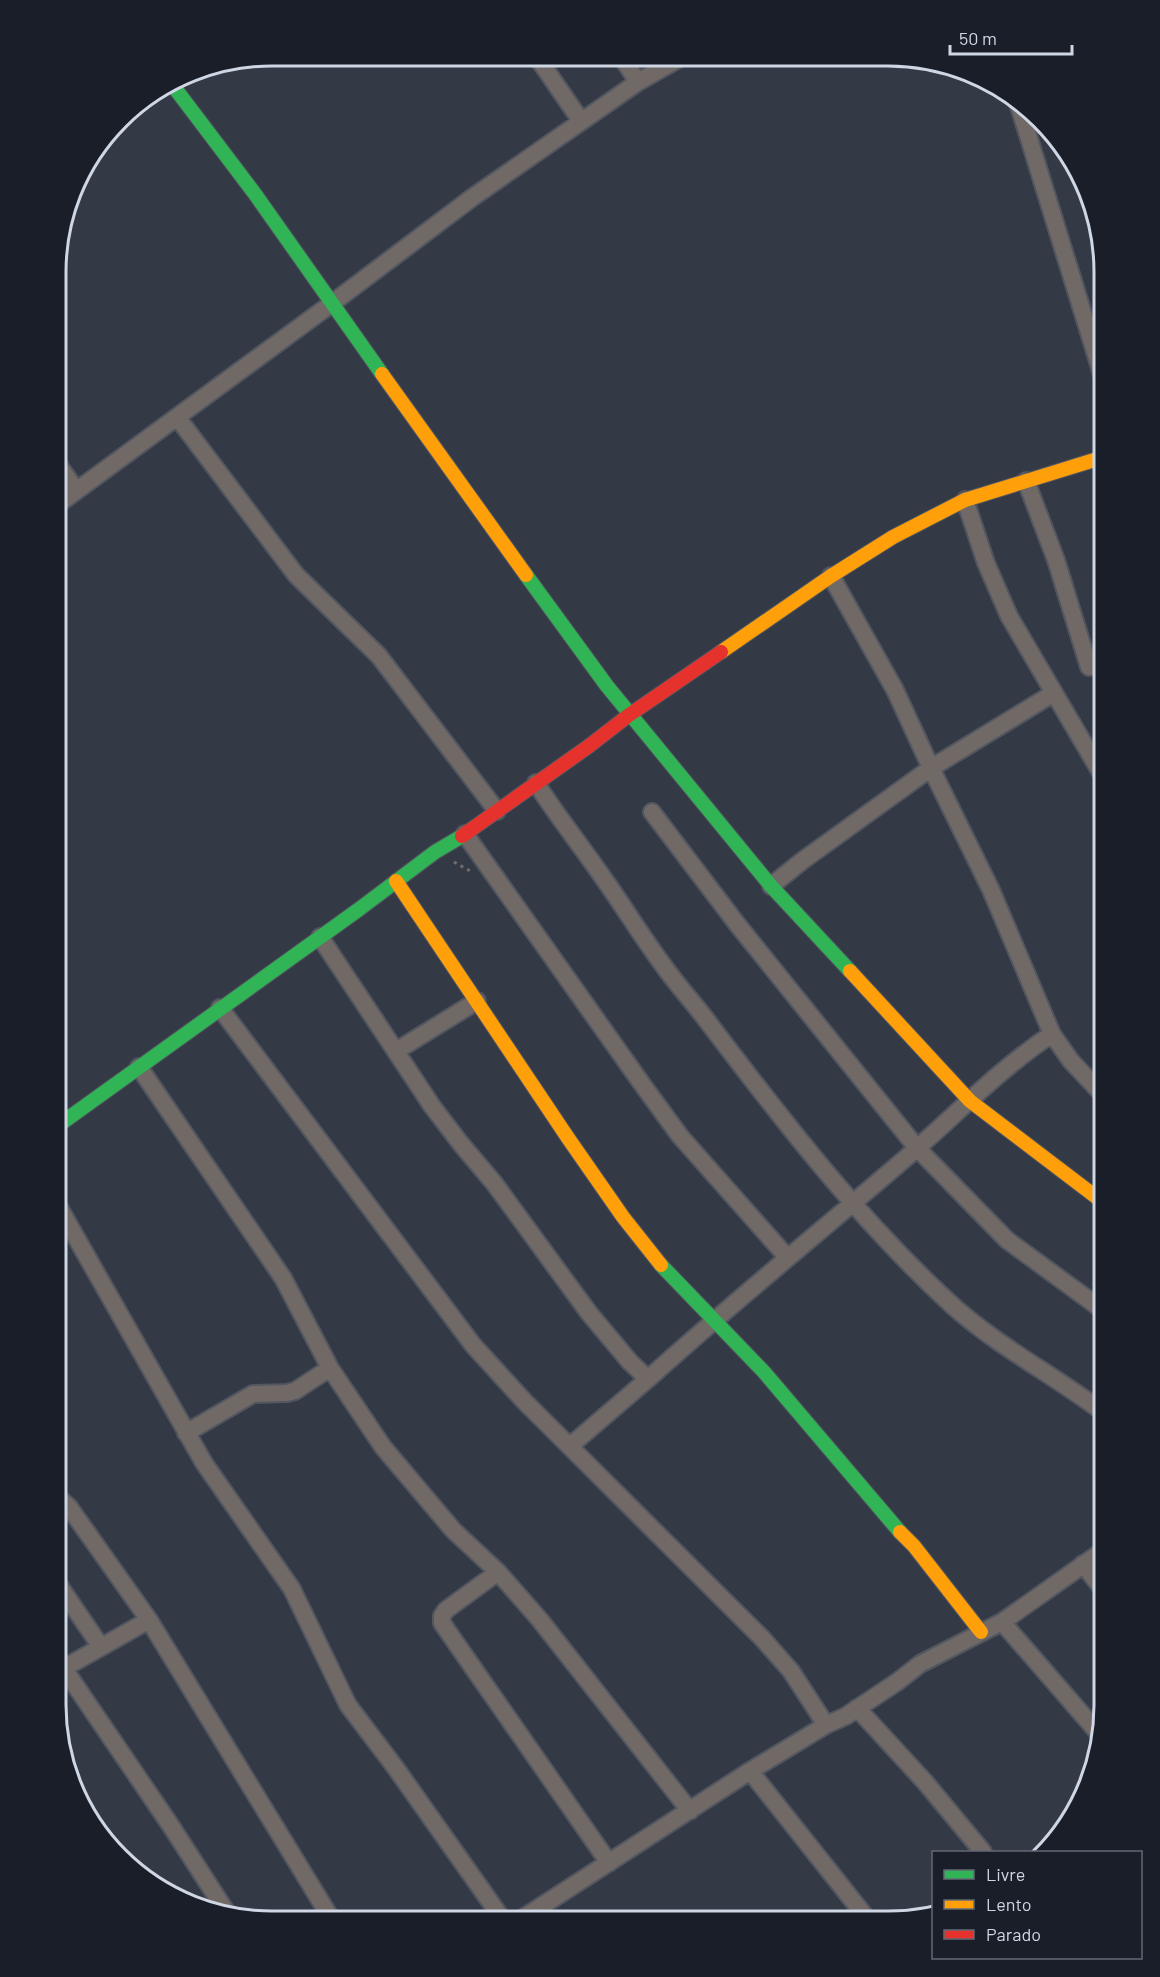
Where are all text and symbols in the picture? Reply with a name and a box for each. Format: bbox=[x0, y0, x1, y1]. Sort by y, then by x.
scale bar bbox=[950, 18, 1072, 56]
text: 50 m bbox=[959, 27, 997, 49]
legend bbox=[932, 1851, 1142, 1959]
text: Livre bbox=[986, 1863, 1025, 1885]
text: Lento bbox=[986, 1893, 1032, 1915]
text: Parado bbox=[986, 1923, 1041, 1945]

